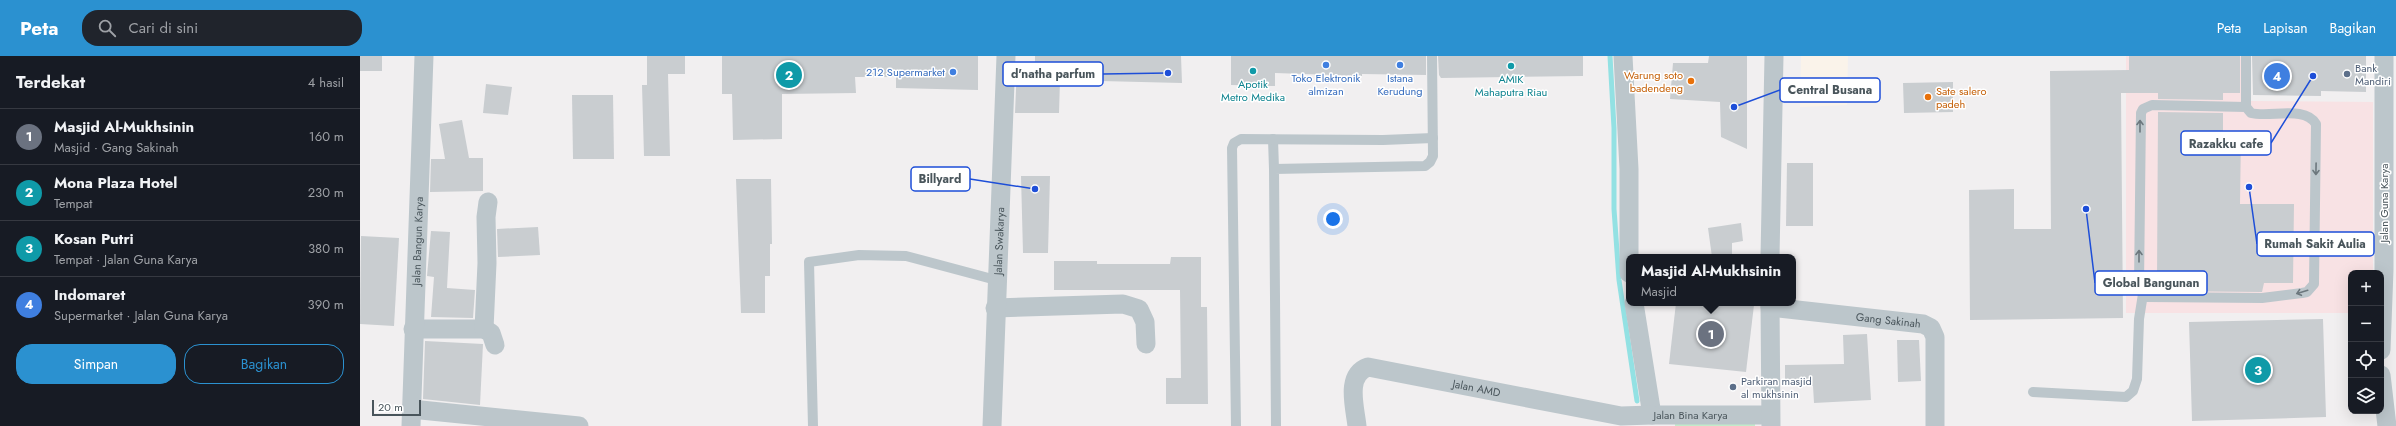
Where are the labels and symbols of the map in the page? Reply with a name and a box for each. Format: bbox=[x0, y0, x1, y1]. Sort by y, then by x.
pin: 2 bbox=[776, 60, 802, 90]
marker: Toko Elektronik almizan bbox=[1321, 60, 1331, 70]
marker: Istana Kerudung bbox=[1395, 60, 1405, 70]
place label: Bank Mandiri bbox=[2355, 60, 2391, 89]
marker: AMIK Mahaputra Riau bbox=[1506, 61, 1516, 71]
pin: 4 bbox=[2264, 61, 2290, 91]
callout: d'natha parfum bbox=[1003, 62, 1103, 86]
place label: 212 Supermarket bbox=[866, 64, 945, 80]
text: d'natha parfum bbox=[1011, 65, 1095, 83]
marker: Apotik Metro Medika bbox=[1248, 66, 1258, 76]
marker: 212 Supermarket bbox=[948, 67, 958, 77]
place label: Warung soto badendeng bbox=[1624, 67, 1683, 96]
marker: Bank Mandiri bbox=[2342, 69, 2352, 79]
place label: Toko Elektronik almizan bbox=[1292, 70, 1361, 99]
place label: Istana Kerudung bbox=[1377, 70, 1423, 99]
place label: AMIK Mahaputra Riau bbox=[1475, 71, 1547, 100]
place label: Apotik Metro Medika bbox=[1221, 76, 1285, 105]
marker: Warung soto badendeng bbox=[1686, 76, 1696, 86]
callout: Central Busana bbox=[1780, 78, 1880, 102]
text: Central Busana bbox=[1788, 81, 1872, 99]
place label: Sate salero padeh bbox=[1936, 83, 1986, 112]
marker: Sate salero padeh bbox=[1923, 92, 1933, 102]
one-way arrow bbox=[2136, 120, 2144, 133]
callout: Razakku cafe bbox=[2181, 131, 2271, 155]
text: Razakku cafe bbox=[2189, 135, 2263, 153]
one-way arrow bbox=[2312, 162, 2320, 175]
street label: Jalan Guna Karya bbox=[2376, 163, 2392, 245]
callout: Billyard bbox=[911, 167, 970, 191]
text: Billyard bbox=[919, 170, 961, 188]
street label: Jalan Bangun Karya bbox=[408, 196, 427, 288]
street label: Jalan Swakarya bbox=[990, 207, 1008, 277]
your location bbox=[1323, 209, 1343, 229]
callout: Rumah Sakit Aulia bbox=[2257, 232, 2374, 256]
text: Rumah Sakit Aulia bbox=[2264, 235, 2366, 253]
one-way arrow bbox=[2135, 250, 2143, 263]
callout: Global Bangunan bbox=[2095, 271, 2207, 295]
text: Global Bangunan bbox=[2103, 274, 2199, 292]
one-way arrow bbox=[2296, 289, 2309, 296]
street label: Gang Sakinah bbox=[1855, 309, 1922, 332]
pin: 1 bbox=[1698, 319, 1724, 349]
pin: 3 bbox=[2245, 355, 2271, 385]
place label: Parkiran masjid al mukhsinin bbox=[1741, 373, 1812, 402]
street label: Jalan AMD bbox=[1449, 375, 1502, 401]
marker: Parkiran masjid al mukhsinin bbox=[1728, 382, 1738, 392]
scale bar bbox=[372, 398, 421, 417]
street label: Jalan Bina Karya bbox=[1652, 407, 1728, 423]

